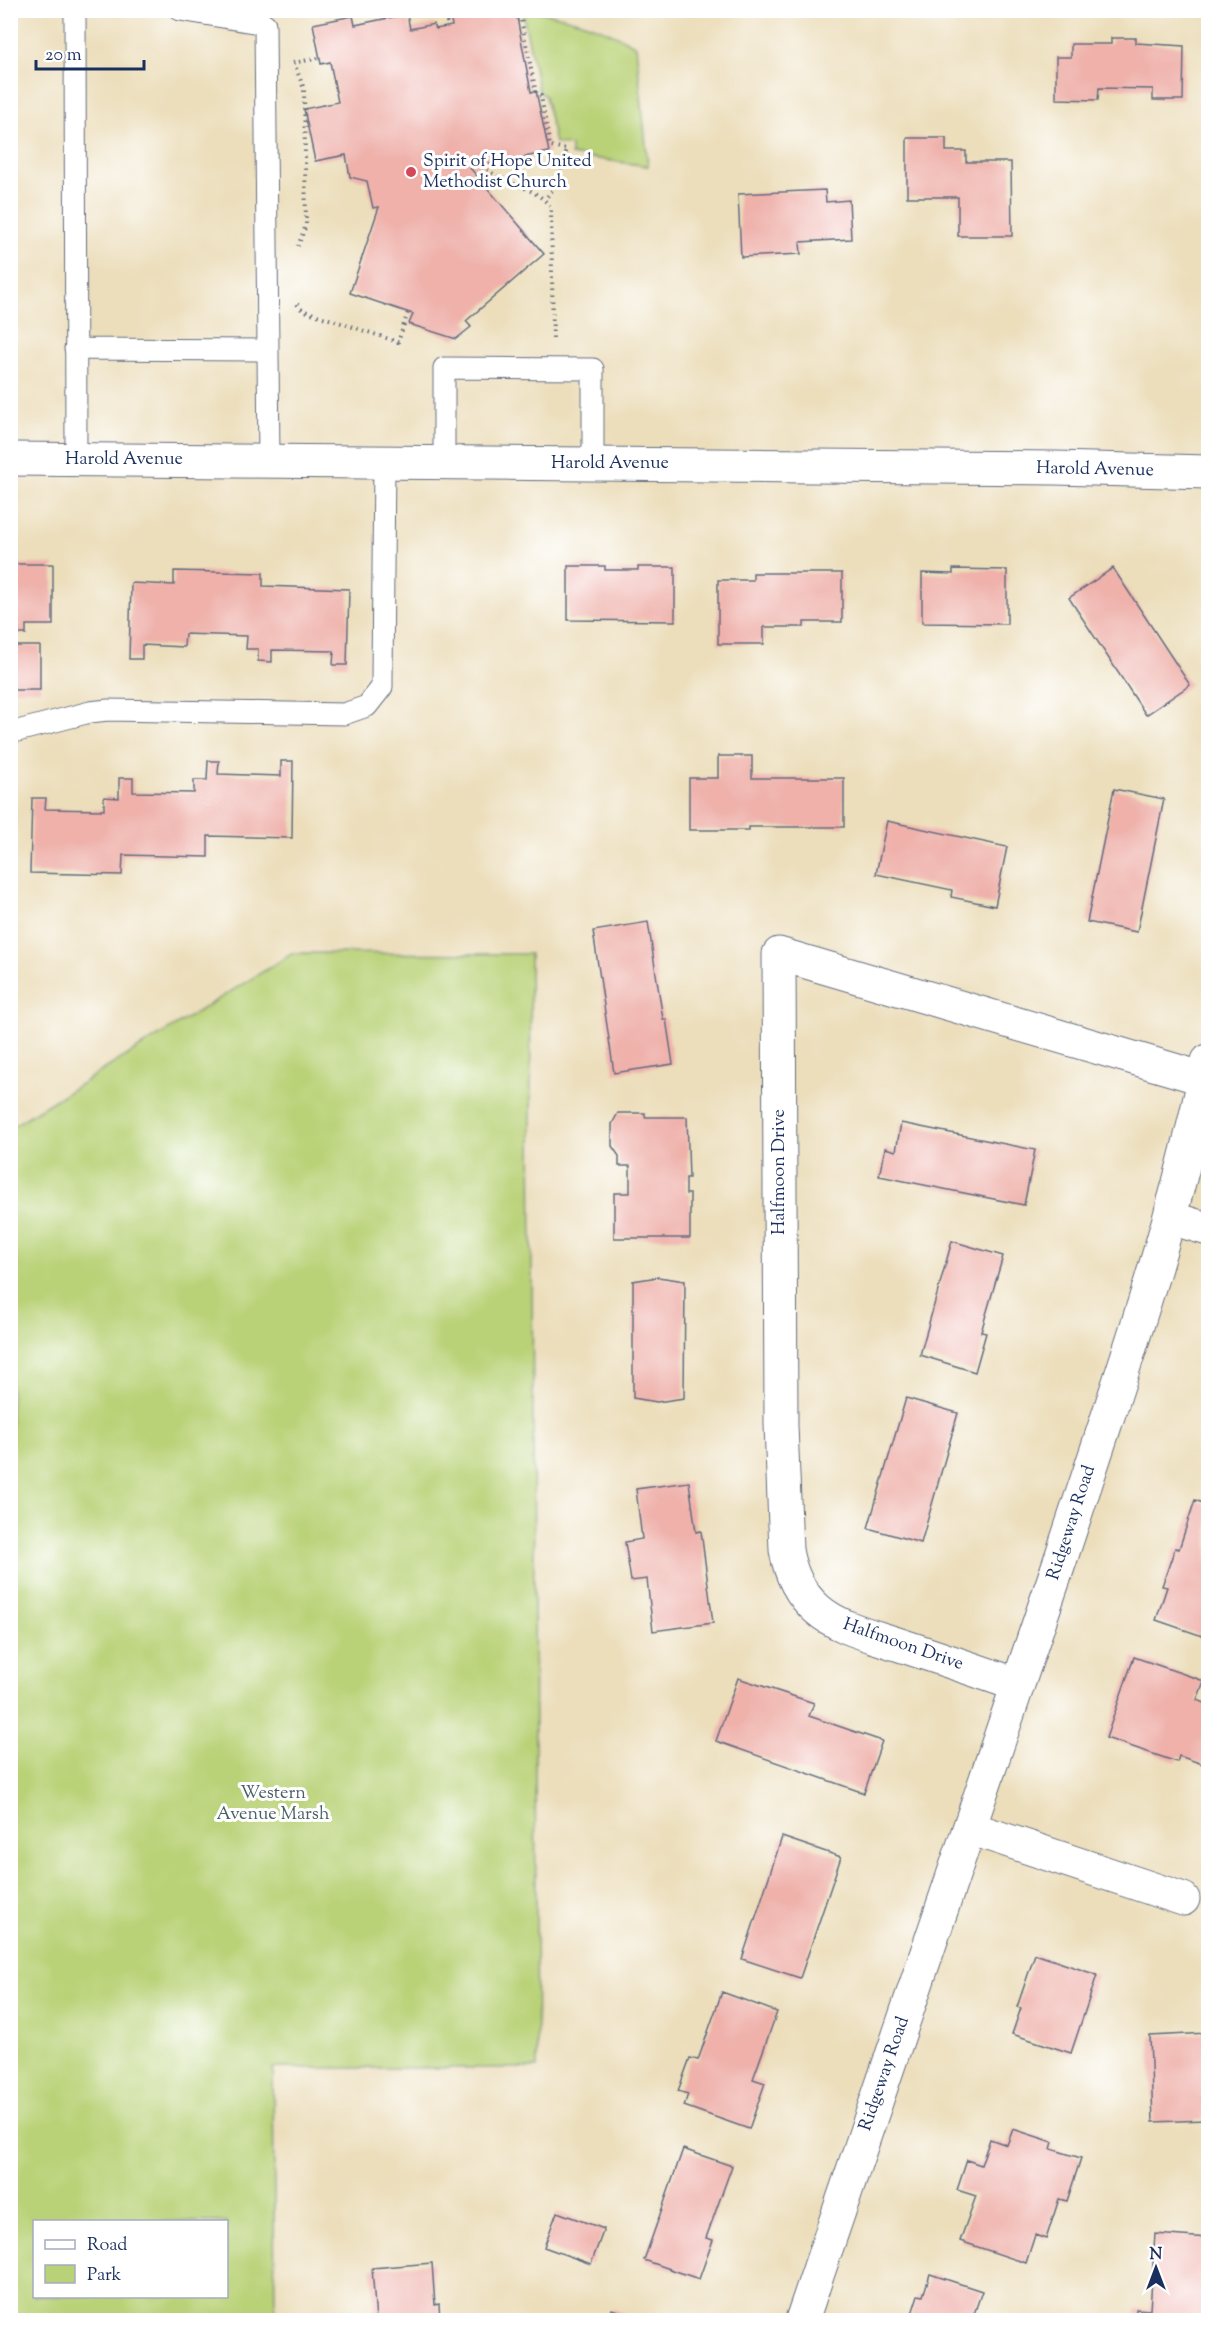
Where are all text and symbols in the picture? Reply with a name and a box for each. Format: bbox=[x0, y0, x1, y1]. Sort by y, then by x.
scale bar bbox=[36, 33, 144, 71]
text: 20 m bbox=[45, 43, 82, 69]
place label: Spirit of Hope United Methodist Church bbox=[423, 149, 592, 196]
marker: Spirit of Hope United Methodist Church bbox=[404, 165, 418, 179]
street label: Harold Avenue bbox=[65, 447, 183, 473]
street label: Harold Avenue bbox=[551, 451, 669, 477]
street label: Harold Avenue bbox=[1036, 456, 1154, 484]
street label: Halfmoon Drive bbox=[767, 1109, 793, 1235]
street label: Ridgeway Road bbox=[1041, 1462, 1103, 1584]
street label: Halfmoon Drive bbox=[839, 1612, 967, 1678]
park label: Western Avenue Marsh bbox=[217, 1781, 330, 1828]
street label: Ridgeway Road bbox=[853, 2013, 917, 2135]
legend bbox=[33, 2220, 228, 2298]
text: Road bbox=[87, 2233, 127, 2259]
north arrow bbox=[1126, 2238, 1186, 2298]
text: N bbox=[1150, 2244, 1163, 2267]
text: Park bbox=[87, 2263, 122, 2289]

